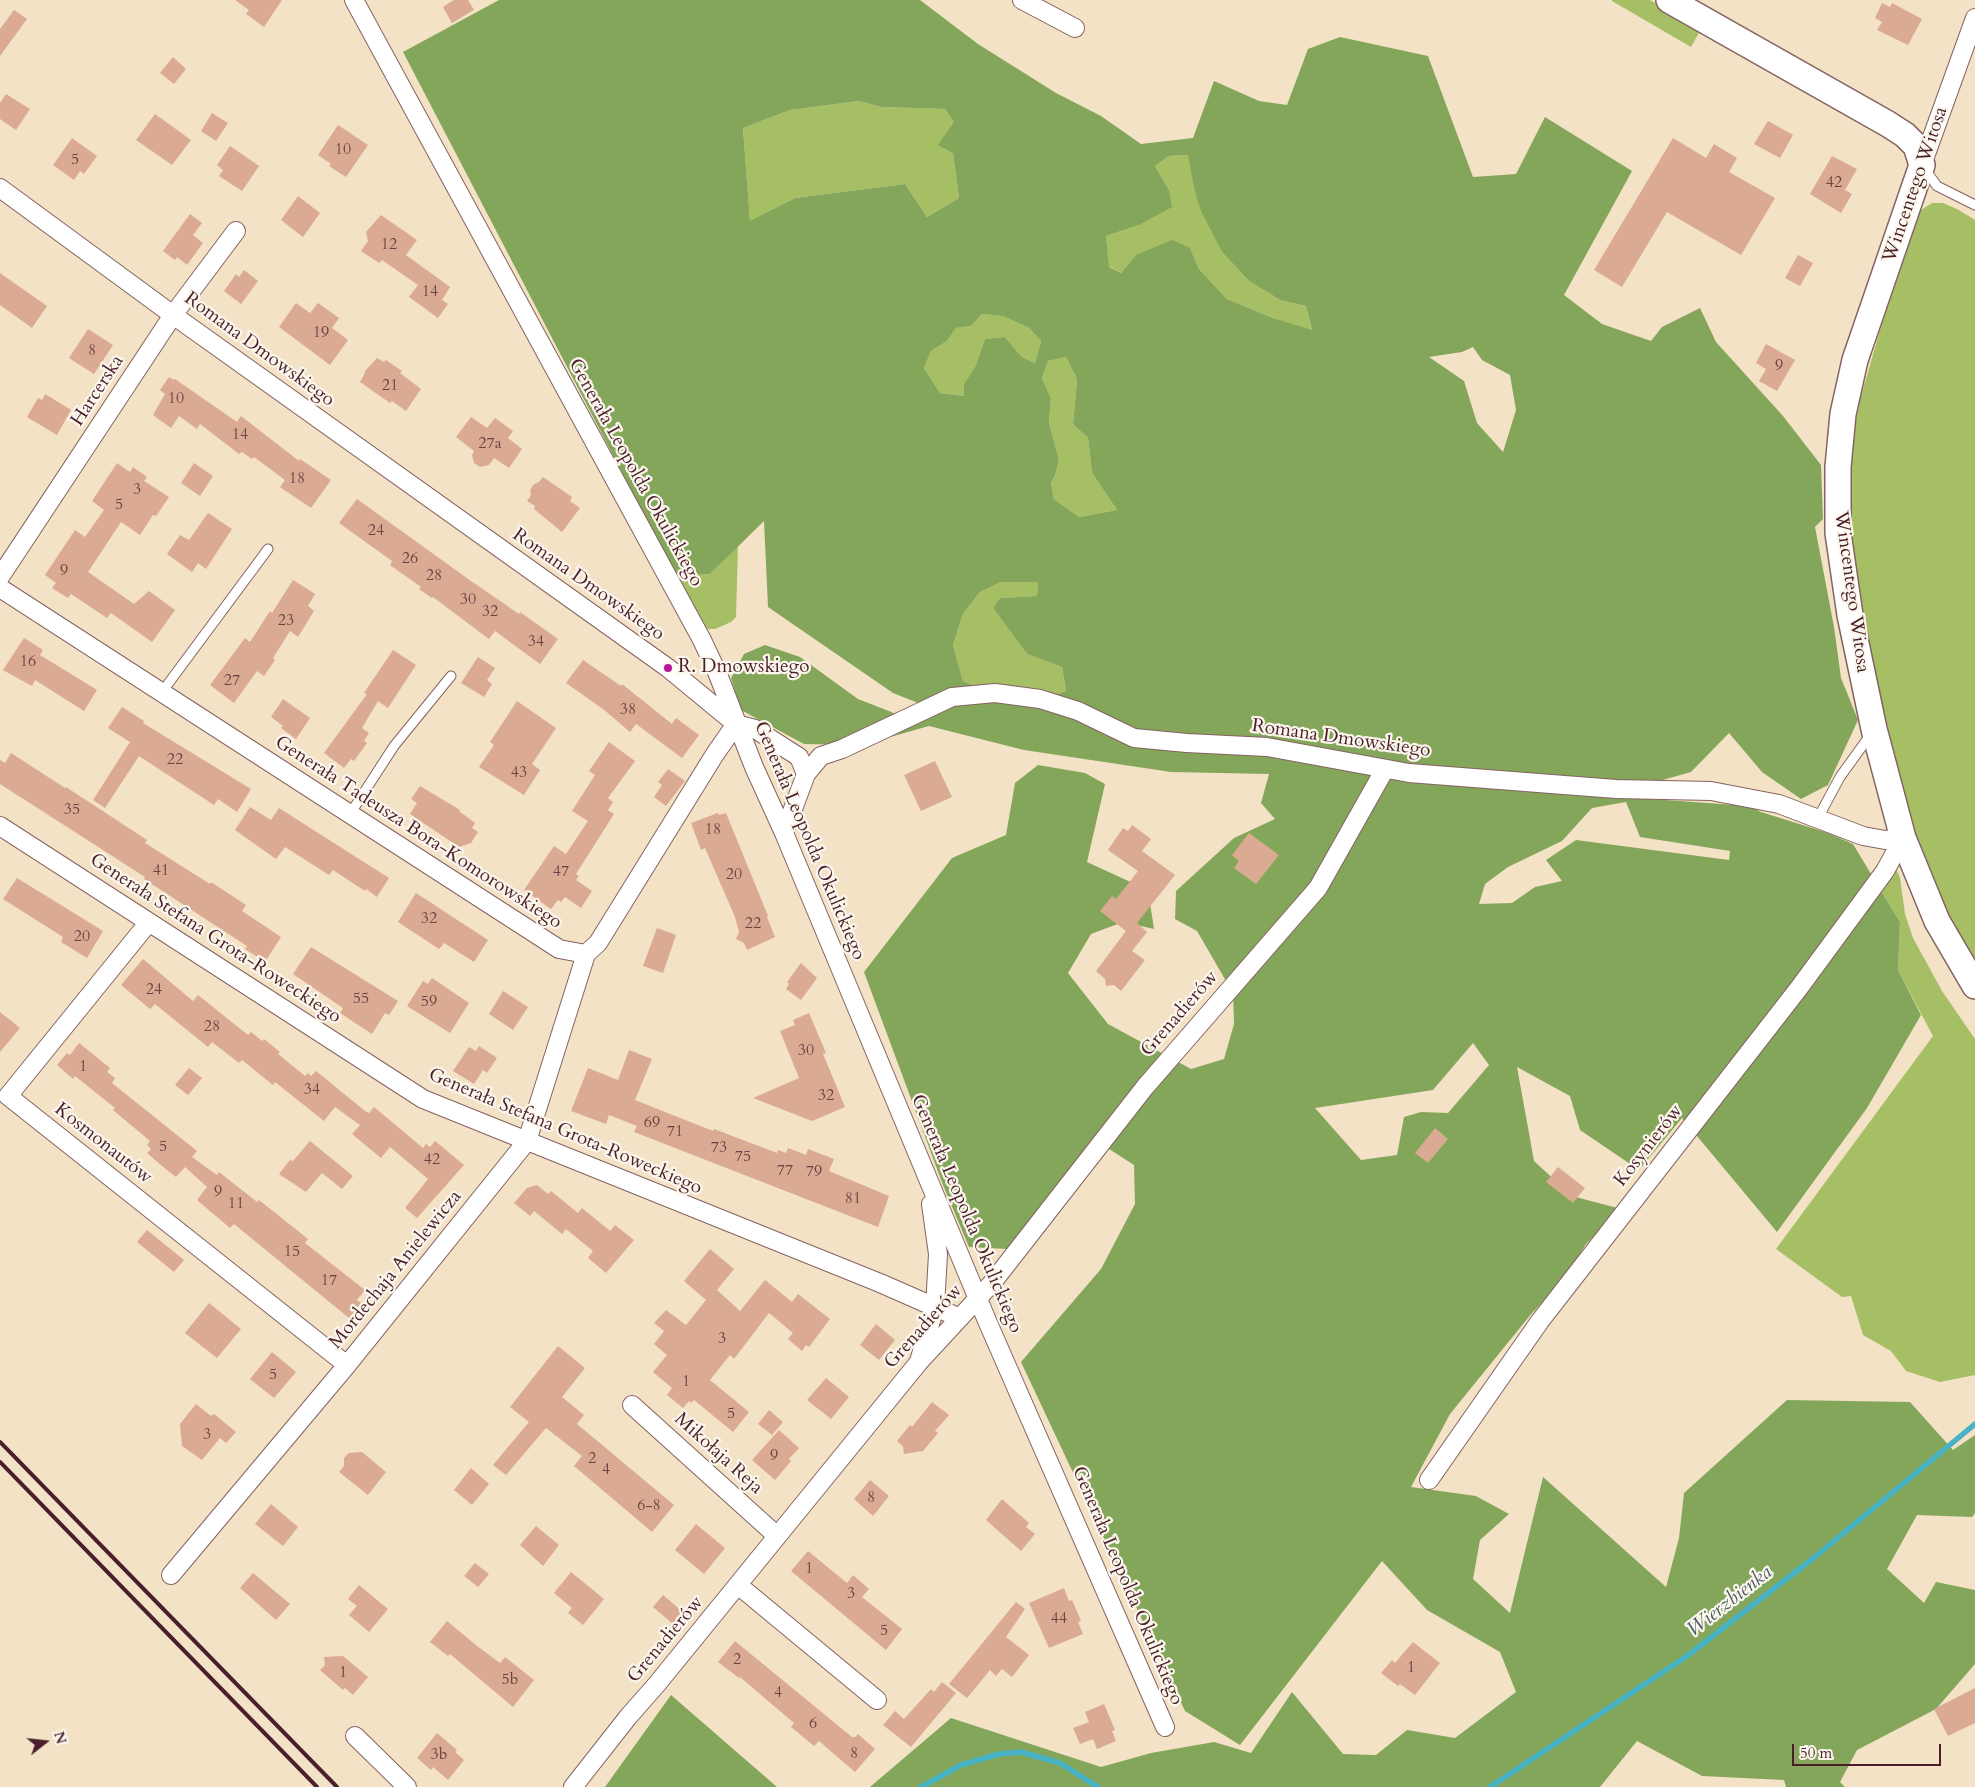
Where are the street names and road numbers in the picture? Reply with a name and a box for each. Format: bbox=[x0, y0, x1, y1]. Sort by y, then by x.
street label: Wincentego Witosa bbox=[1879, 104, 1953, 266]
street label: Romana Dmowskiego bbox=[179, 288, 339, 412]
street label: Harcerska bbox=[67, 351, 129, 431]
street label: Generała Leopolda Okulickiego bbox=[563, 355, 707, 591]
street label: Wincentego Witosa bbox=[1828, 510, 1874, 674]
street label: Romana Dmowskiego bbox=[508, 524, 668, 646]
street label: Romana Dmowskiego bbox=[1250, 715, 1432, 763]
street label: Generała Leopolda Okulickiego bbox=[748, 718, 870, 964]
street label: Generała Tadeusza Bora-Komorowskiego bbox=[270, 731, 566, 935]
street label: Generała Stefana Grota-Roweckiego bbox=[85, 849, 345, 1029]
street label: Grenadierów bbox=[1137, 966, 1223, 1062]
street label: Generała Stefana Grota-Roweckiego bbox=[425, 1064, 705, 1200]
street label: Generała Leopolda Okulickiego bbox=[905, 1091, 1027, 1337]
street label: Kosmonautów bbox=[49, 1099, 157, 1189]
street label: Kosynierów bbox=[1610, 1100, 1688, 1192]
street label: Mordechaja Anielewicza bbox=[325, 1186, 467, 1354]
street label: Grenadierów bbox=[880, 1280, 968, 1374]
street label: Mikołaja Reja bbox=[669, 1408, 767, 1500]
street label: Generała Leopolda Okulickiego bbox=[1066, 1463, 1188, 1709]
street label: Grenadierów bbox=[623, 1592, 709, 1688]

